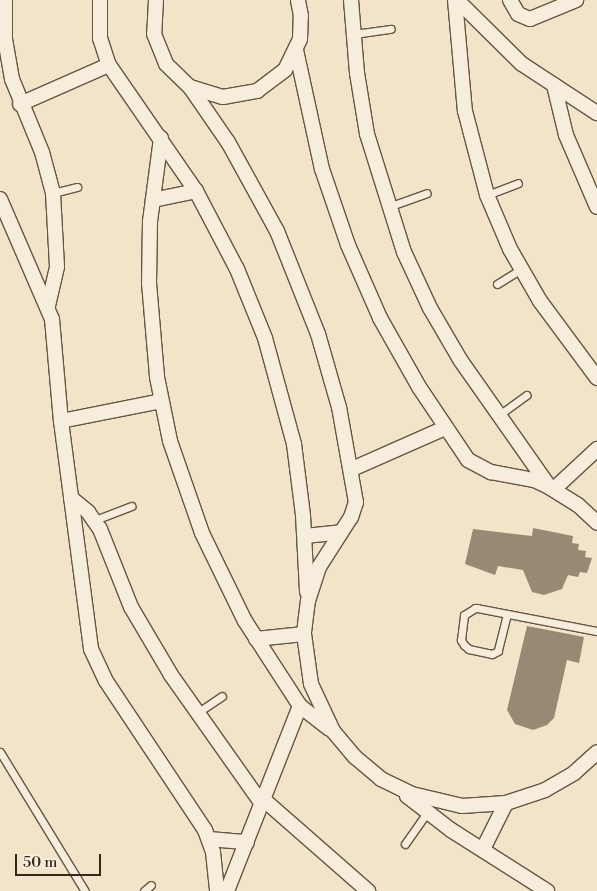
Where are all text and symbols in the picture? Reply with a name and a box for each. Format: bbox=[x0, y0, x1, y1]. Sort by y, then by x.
scale bar bbox=[18, 844, 104, 876]
text: 50 m bbox=[23, 853, 57, 872]

